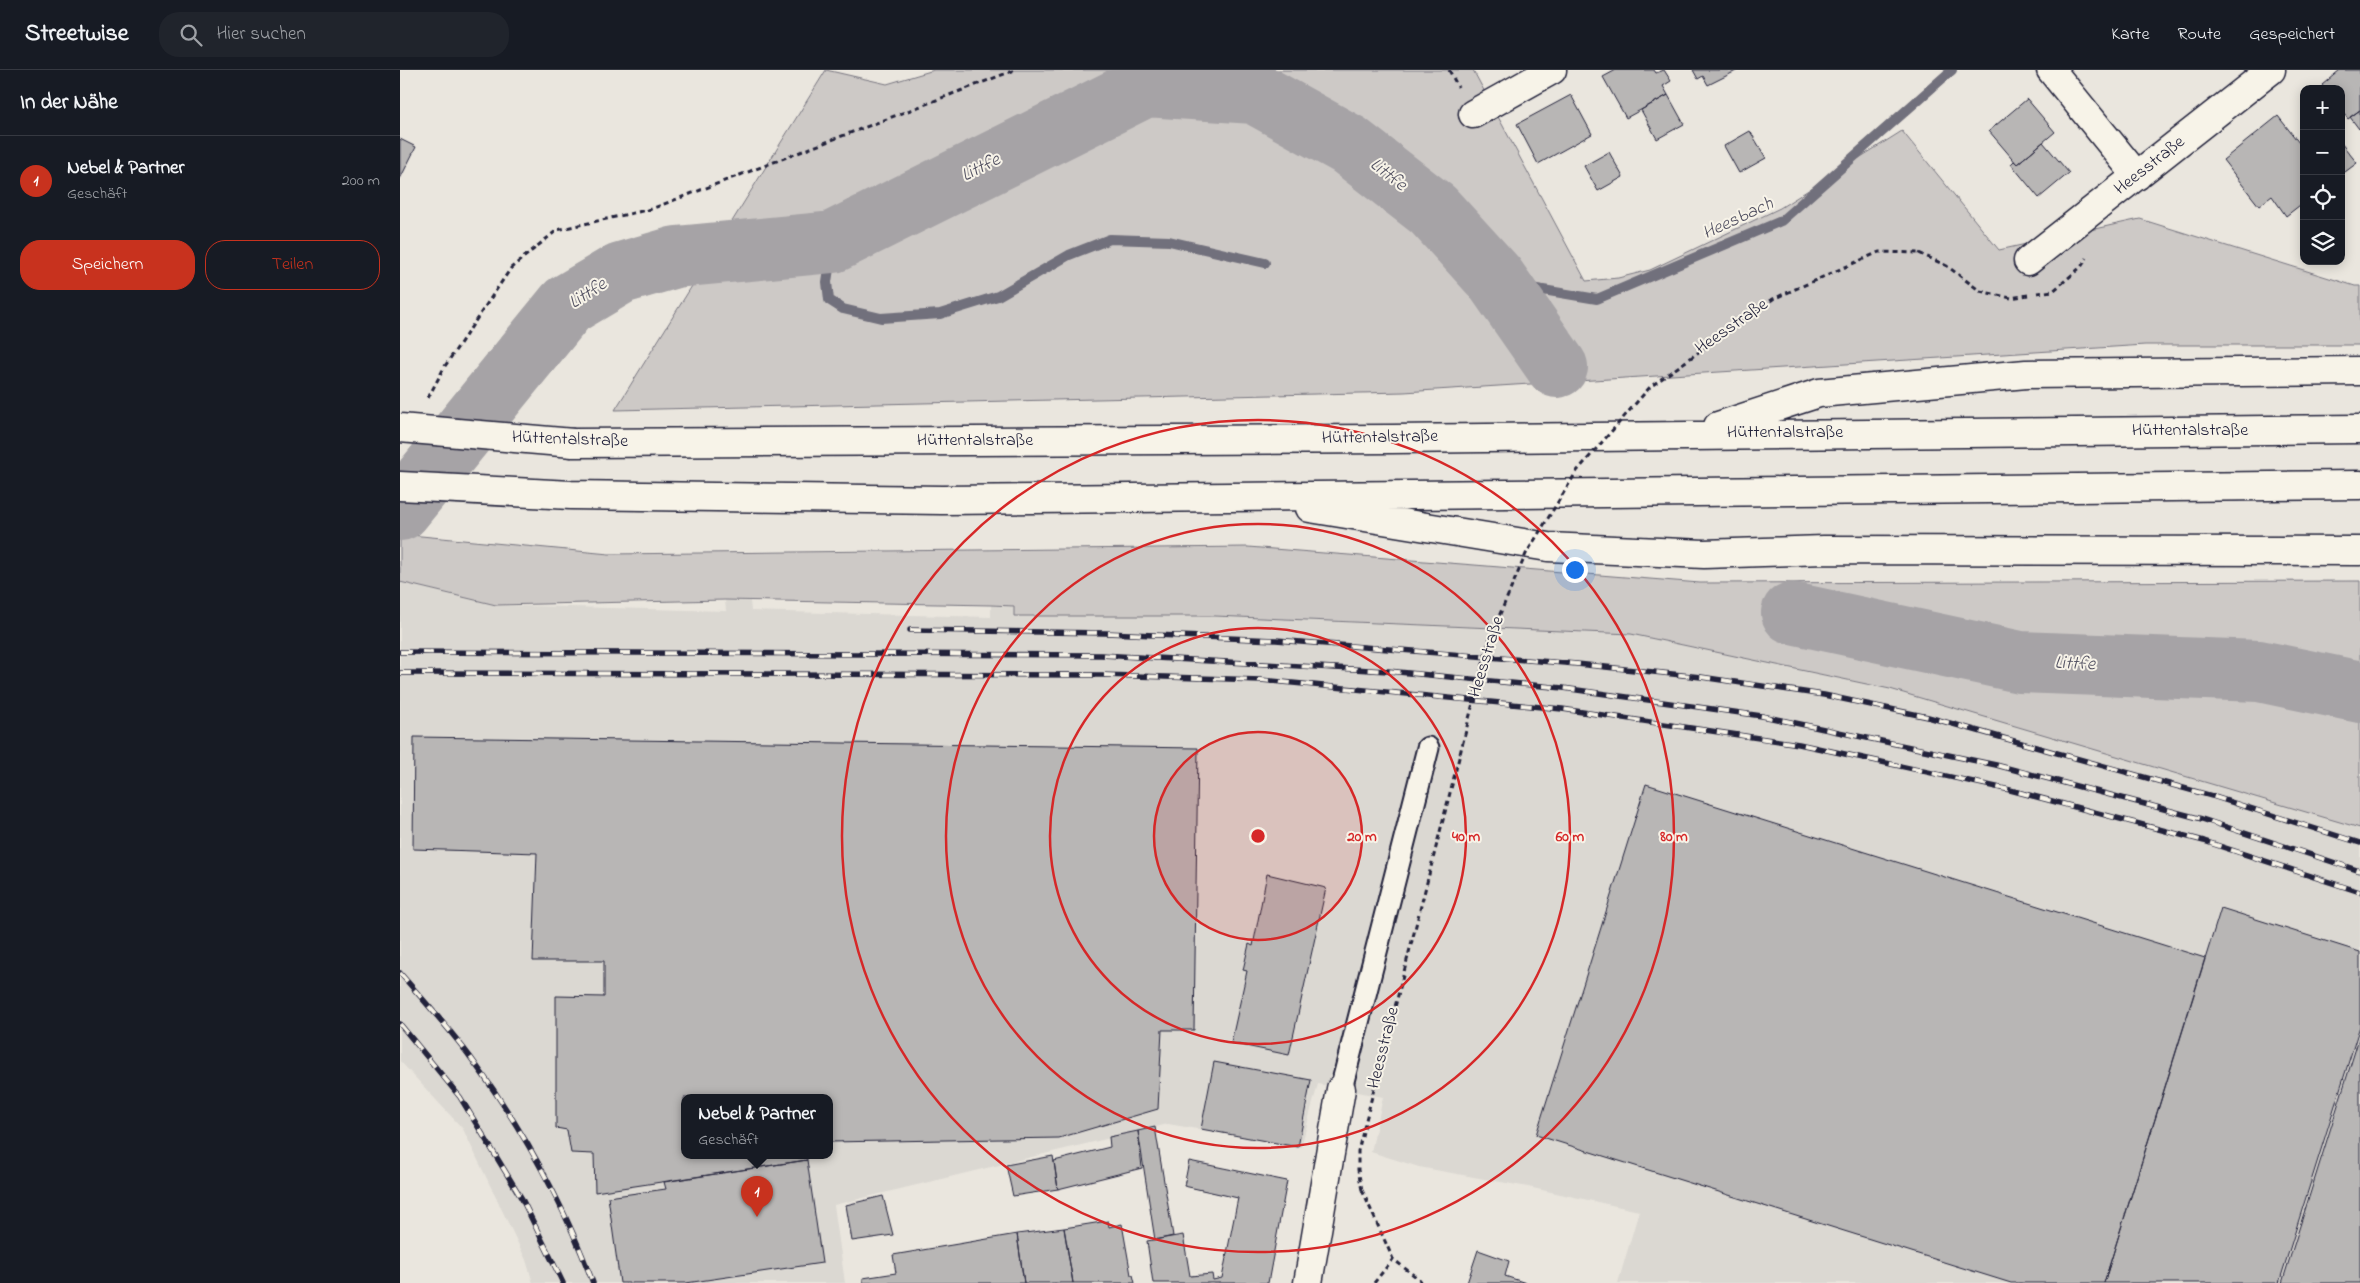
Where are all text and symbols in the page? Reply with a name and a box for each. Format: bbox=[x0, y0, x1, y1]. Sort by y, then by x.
search box bbox=[159, 12, 509, 57]
text: Streetwise bbox=[25, 17, 129, 52]
icon: search bbox=[177, 21, 205, 49]
text: Hier suchen bbox=[217, 21, 306, 48]
text: Karte bbox=[2111, 22, 2149, 48]
text: Route bbox=[2177, 22, 2221, 48]
text: Gespeichert bbox=[2249, 22, 2335, 48]
map controls bbox=[2300, 85, 2345, 265]
button: + bbox=[2300, 85, 2345, 130]
text: In der Nähe bbox=[20, 88, 118, 118]
street label: Heesstraße bbox=[2109, 129, 2192, 202]
button: − bbox=[2300, 130, 2345, 175]
water label: Littfe bbox=[957, 146, 1007, 189]
water label: Littfe bbox=[1364, 152, 1413, 199]
text: Nebel & Partner bbox=[67, 155, 184, 182]
text: 1 bbox=[33, 169, 39, 193]
text: 200 m bbox=[342, 169, 380, 193]
button: locate bbox=[2300, 175, 2345, 220]
text: Geschäft bbox=[67, 182, 127, 206]
water label: Heesbach bbox=[1698, 190, 1779, 247]
button: layers bbox=[2300, 220, 2345, 265]
button: Speichern bbox=[20, 240, 195, 290]
button: Teilen bbox=[205, 240, 380, 290]
water label: Littfe bbox=[564, 271, 614, 316]
street label: Heesstraße bbox=[1690, 292, 1775, 362]
street label: Hüttentalstraße bbox=[2132, 418, 2249, 444]
street label: Hüttentalstraße bbox=[1727, 420, 1844, 446]
street label: Hüttentalstraße bbox=[1322, 424, 1439, 452]
street label: Hüttentalstraße bbox=[511, 425, 630, 455]
street label: Hüttentalstraße bbox=[917, 428, 1034, 454]
your location bbox=[1562, 557, 1588, 583]
street label: Heesstraße bbox=[1462, 612, 1512, 701]
water label: Littfe bbox=[2054, 650, 2097, 678]
text: 20 m bbox=[1346, 826, 1377, 848]
text: 40 m bbox=[1451, 826, 1480, 848]
text: 60 m bbox=[1555, 826, 1585, 848]
text: 80 m bbox=[1659, 826, 1688, 848]
centre of rings bbox=[1249, 827, 1267, 845]
street label: Heesstraße bbox=[1361, 1003, 1407, 1092]
popup bbox=[681, 1094, 833, 1159]
text: Nebel & Partner bbox=[698, 1101, 816, 1128]
text: Geschäft bbox=[698, 1128, 759, 1152]
pin: 1 bbox=[741, 1176, 773, 1217]

